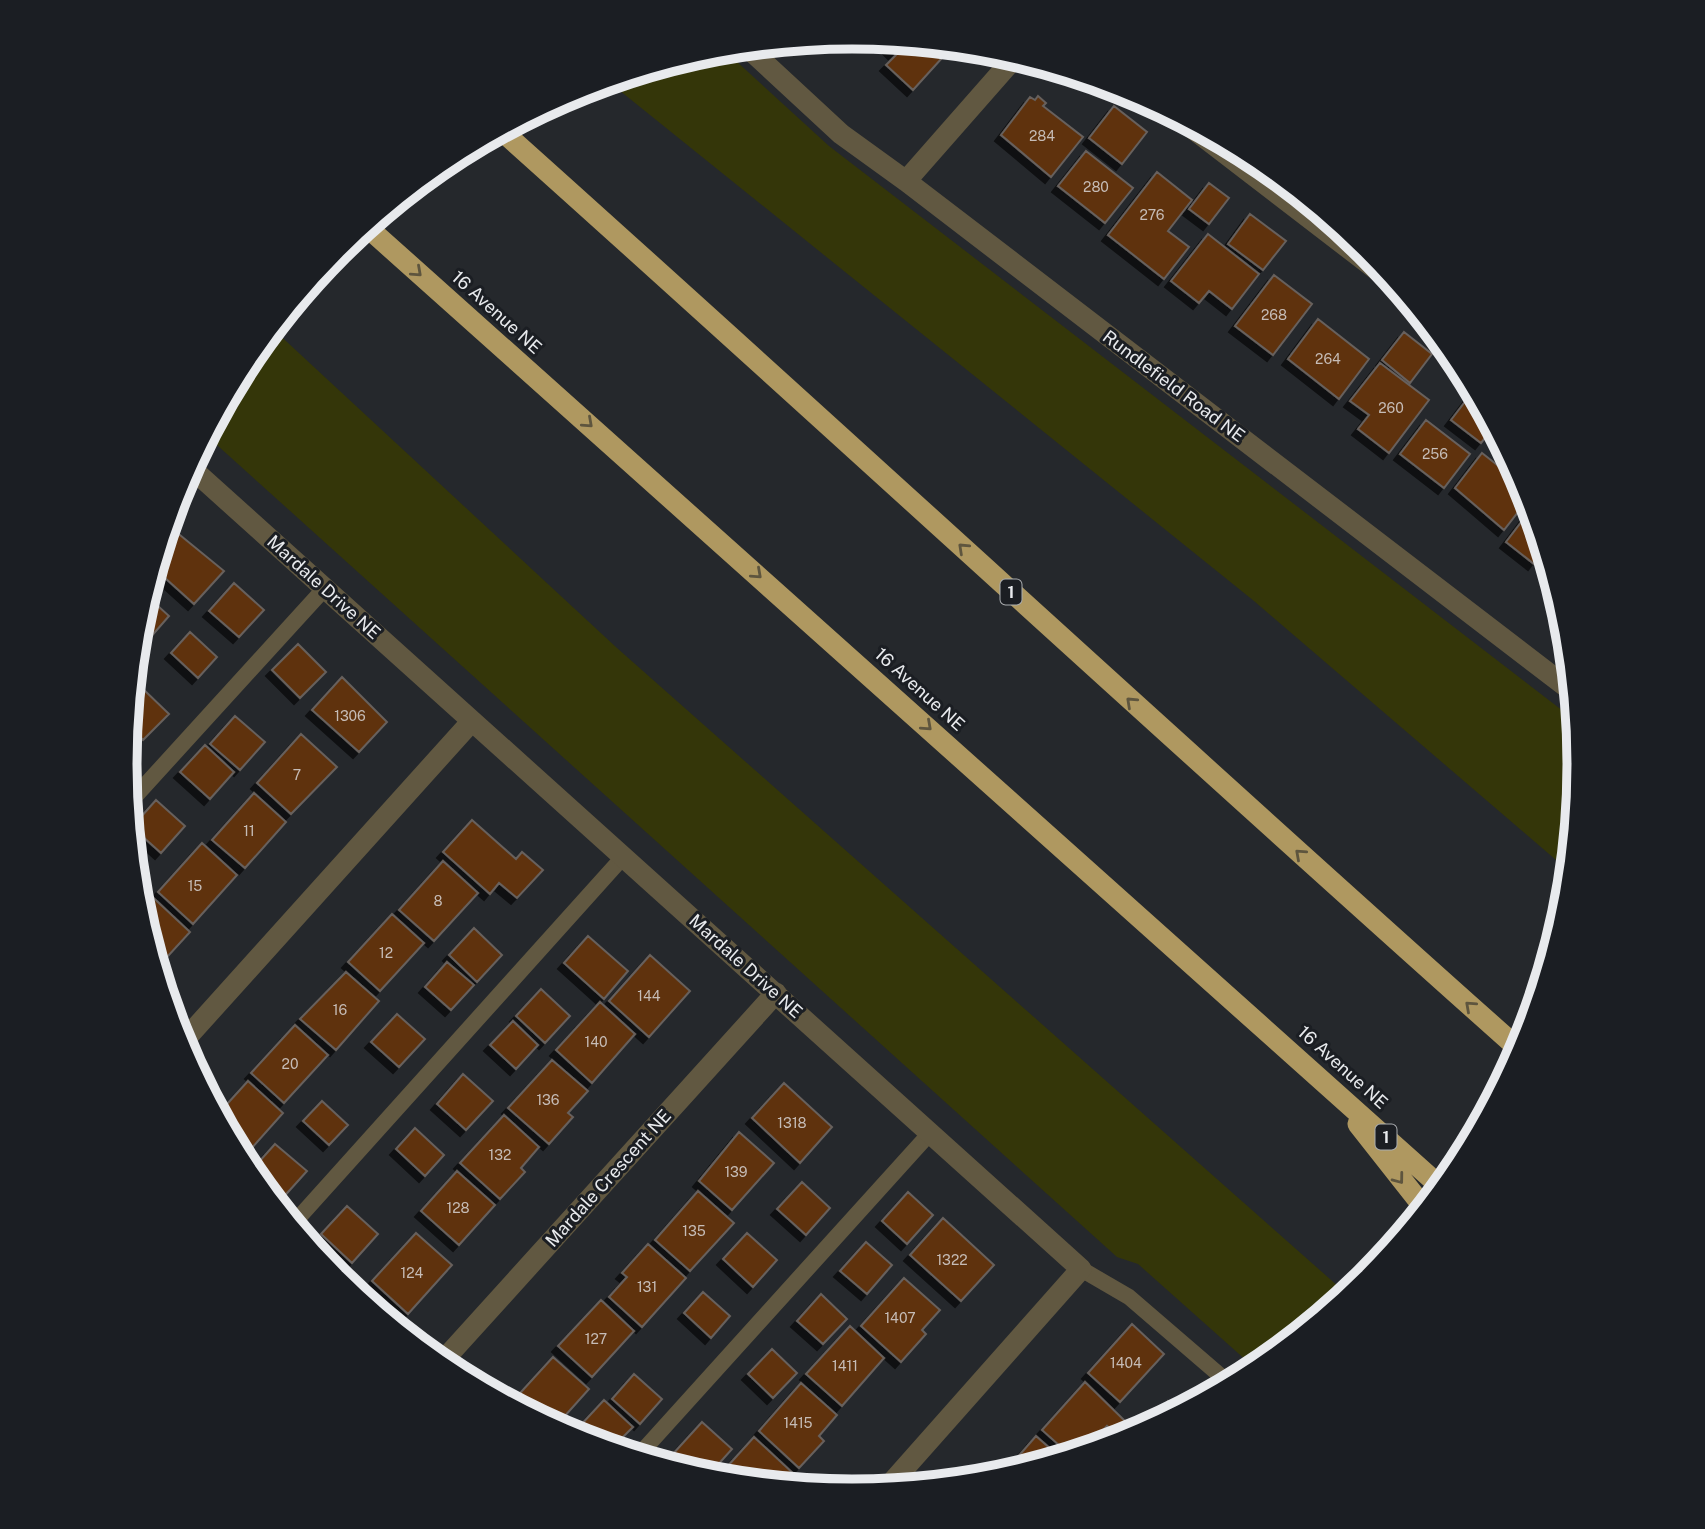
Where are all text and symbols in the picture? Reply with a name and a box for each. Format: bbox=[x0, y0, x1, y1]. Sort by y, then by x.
house number: 284 bbox=[1029, 128, 1055, 144]
house number: 280 bbox=[1083, 179, 1109, 195]
house number: 276 bbox=[1139, 207, 1165, 223]
one-way arrow bbox=[409, 264, 422, 276]
street label: 16 Avenue NE bbox=[448, 266, 546, 358]
house number: 268 bbox=[1261, 307, 1287, 323]
street label: Rundlefield Road NE bbox=[1099, 326, 1249, 446]
house number: 264 bbox=[1315, 351, 1341, 367]
house number: 260 bbox=[1378, 400, 1404, 416]
one-way arrow bbox=[579, 415, 592, 427]
house number: 256 bbox=[1422, 446, 1448, 462]
street label: Mardale Drive NE bbox=[263, 531, 385, 643]
one-way arrow bbox=[958, 544, 971, 556]
one-way arrow bbox=[749, 566, 762, 578]
road number: 1 bbox=[1000, 580, 1021, 604]
street label: 16 Avenue NE bbox=[871, 643, 969, 735]
one-way arrow bbox=[1126, 698, 1139, 711]
house number: 1306 bbox=[334, 708, 366, 724]
one-way arrow bbox=[919, 718, 932, 730]
house number: 7 bbox=[293, 767, 301, 783]
house number: 11 bbox=[243, 823, 255, 839]
one-way arrow bbox=[1295, 850, 1308, 863]
house number: 15 bbox=[188, 878, 202, 894]
house number: 8 bbox=[433, 893, 443, 909]
street label: Mardale Drive NE bbox=[685, 910, 807, 1022]
house number: 12 bbox=[379, 945, 393, 961]
house number: 144 bbox=[637, 988, 661, 1004]
house number: 16 bbox=[333, 1002, 347, 1018]
one-way arrow bbox=[1465, 1002, 1478, 1014]
street label: 16 Avenue NE bbox=[1294, 1021, 1392, 1113]
house number: 140 bbox=[584, 1034, 608, 1050]
house number: 20 bbox=[282, 1056, 298, 1072]
house number: 136 bbox=[536, 1092, 560, 1108]
street label: Mardale Crescent NE bbox=[541, 1105, 675, 1251]
house number: 1318 bbox=[777, 1115, 807, 1131]
road number: 1 bbox=[1376, 1124, 1396, 1149]
house number: 132 bbox=[489, 1147, 511, 1163]
house number: 139 bbox=[724, 1164, 748, 1180]
one-way arrow bbox=[1391, 1172, 1404, 1184]
house number: 128 bbox=[446, 1200, 470, 1216]
house number: 135 bbox=[682, 1223, 706, 1239]
house number: 1322 bbox=[936, 1252, 968, 1268]
house number: 124 bbox=[401, 1265, 424, 1281]
house number: 131 bbox=[637, 1279, 657, 1295]
house number: 1407 bbox=[884, 1310, 916, 1326]
house number: 127 bbox=[585, 1331, 607, 1347]
house number: 1404 bbox=[1110, 1355, 1142, 1371]
house number: 1411 bbox=[832, 1358, 858, 1374]
house number: 1415 bbox=[783, 1415, 813, 1431]

